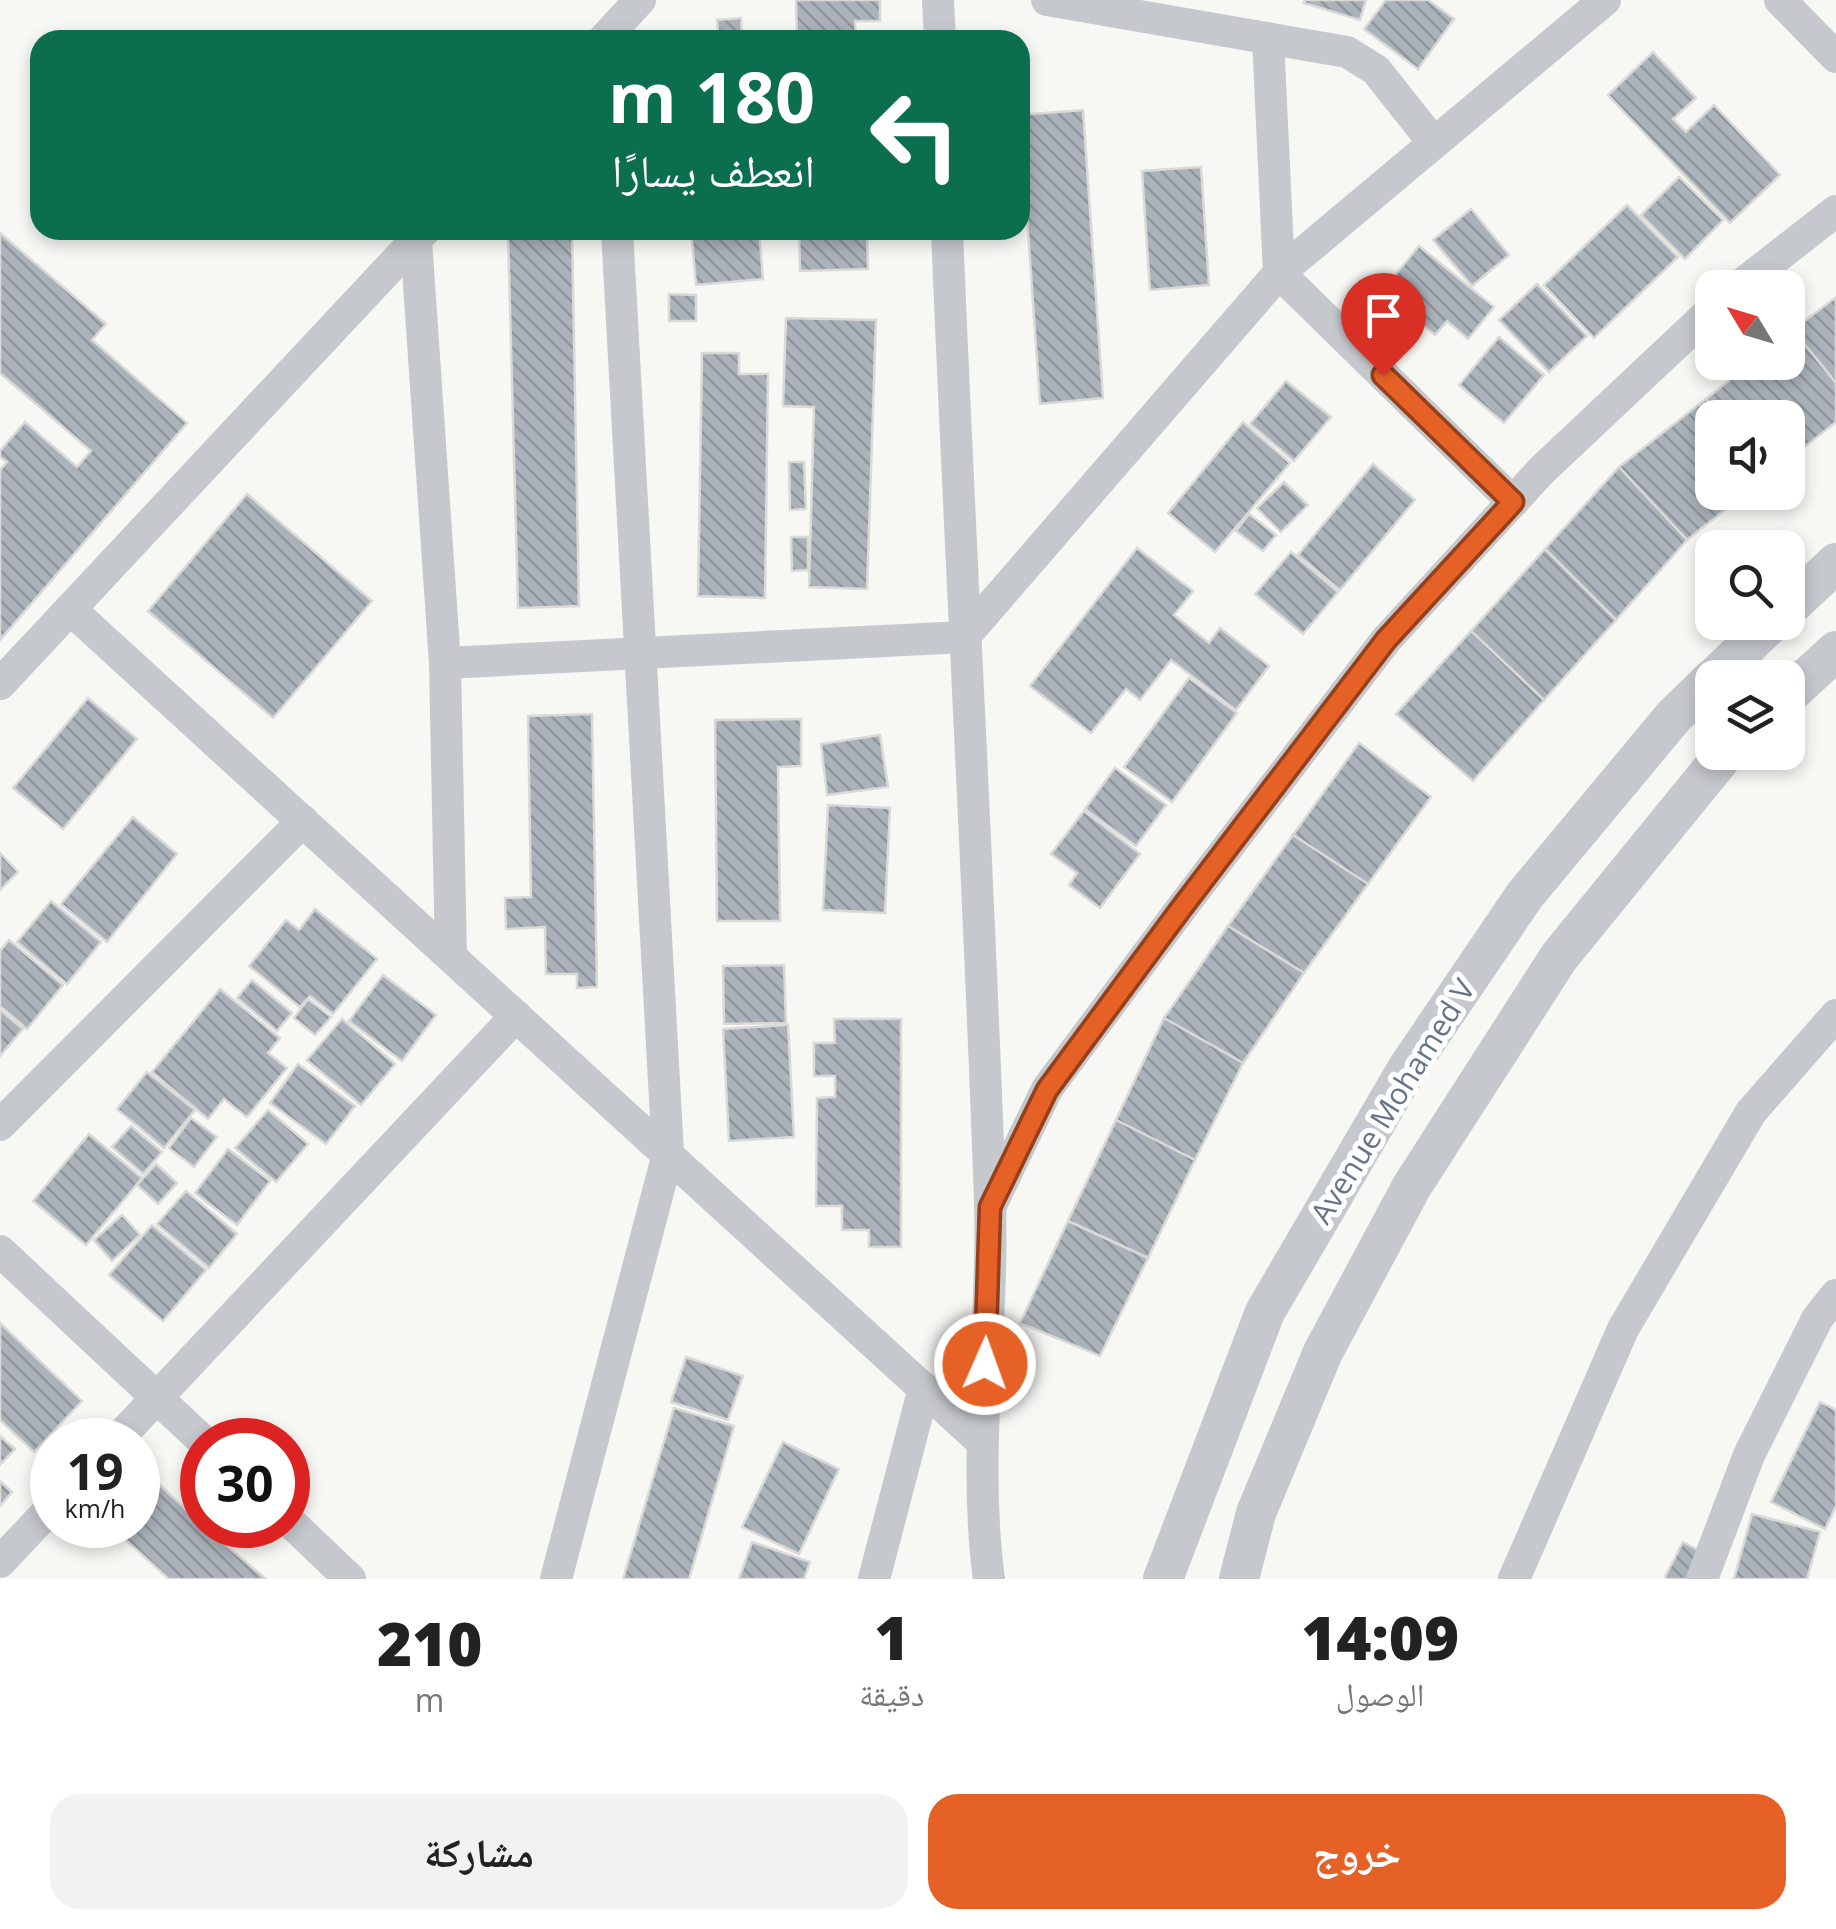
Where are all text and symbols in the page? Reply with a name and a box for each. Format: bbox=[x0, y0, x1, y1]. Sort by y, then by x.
text: 180 m bbox=[608, 48, 815, 144]
icon: left bbox=[850, 70, 980, 200]
text: انعطف يسارًا bbox=[612, 139, 815, 200]
north arrow bbox=[1695, 270, 1805, 380]
map controls bbox=[1695, 270, 1805, 770]
pin bbox=[1341, 273, 1426, 376]
icon: arrive bbox=[1356, 288, 1411, 343]
button: sound bbox=[1695, 400, 1805, 510]
button: search bbox=[1695, 530, 1805, 640]
button: layers bbox=[1695, 660, 1805, 770]
street label: Avenue Mohamed V bbox=[1300, 971, 1484, 1231]
position arrow bbox=[933, 1312, 1037, 1416]
speed limit sign: 30 bbox=[180, 1418, 310, 1548]
text: 19 bbox=[66, 1437, 124, 1505]
text: km/h bbox=[65, 1491, 125, 1525]
text: 1 bbox=[874, 1596, 909, 1678]
text: 14:09 bbox=[1301, 1596, 1459, 1678]
text: 210 bbox=[377, 1602, 482, 1684]
text: دقيقة bbox=[859, 1672, 924, 1715]
text: الوصول bbox=[1336, 1672, 1424, 1715]
text: m bbox=[415, 1678, 444, 1721]
button: مشاركة bbox=[50, 1794, 908, 1909]
button: خروج bbox=[928, 1794, 1786, 1909]

